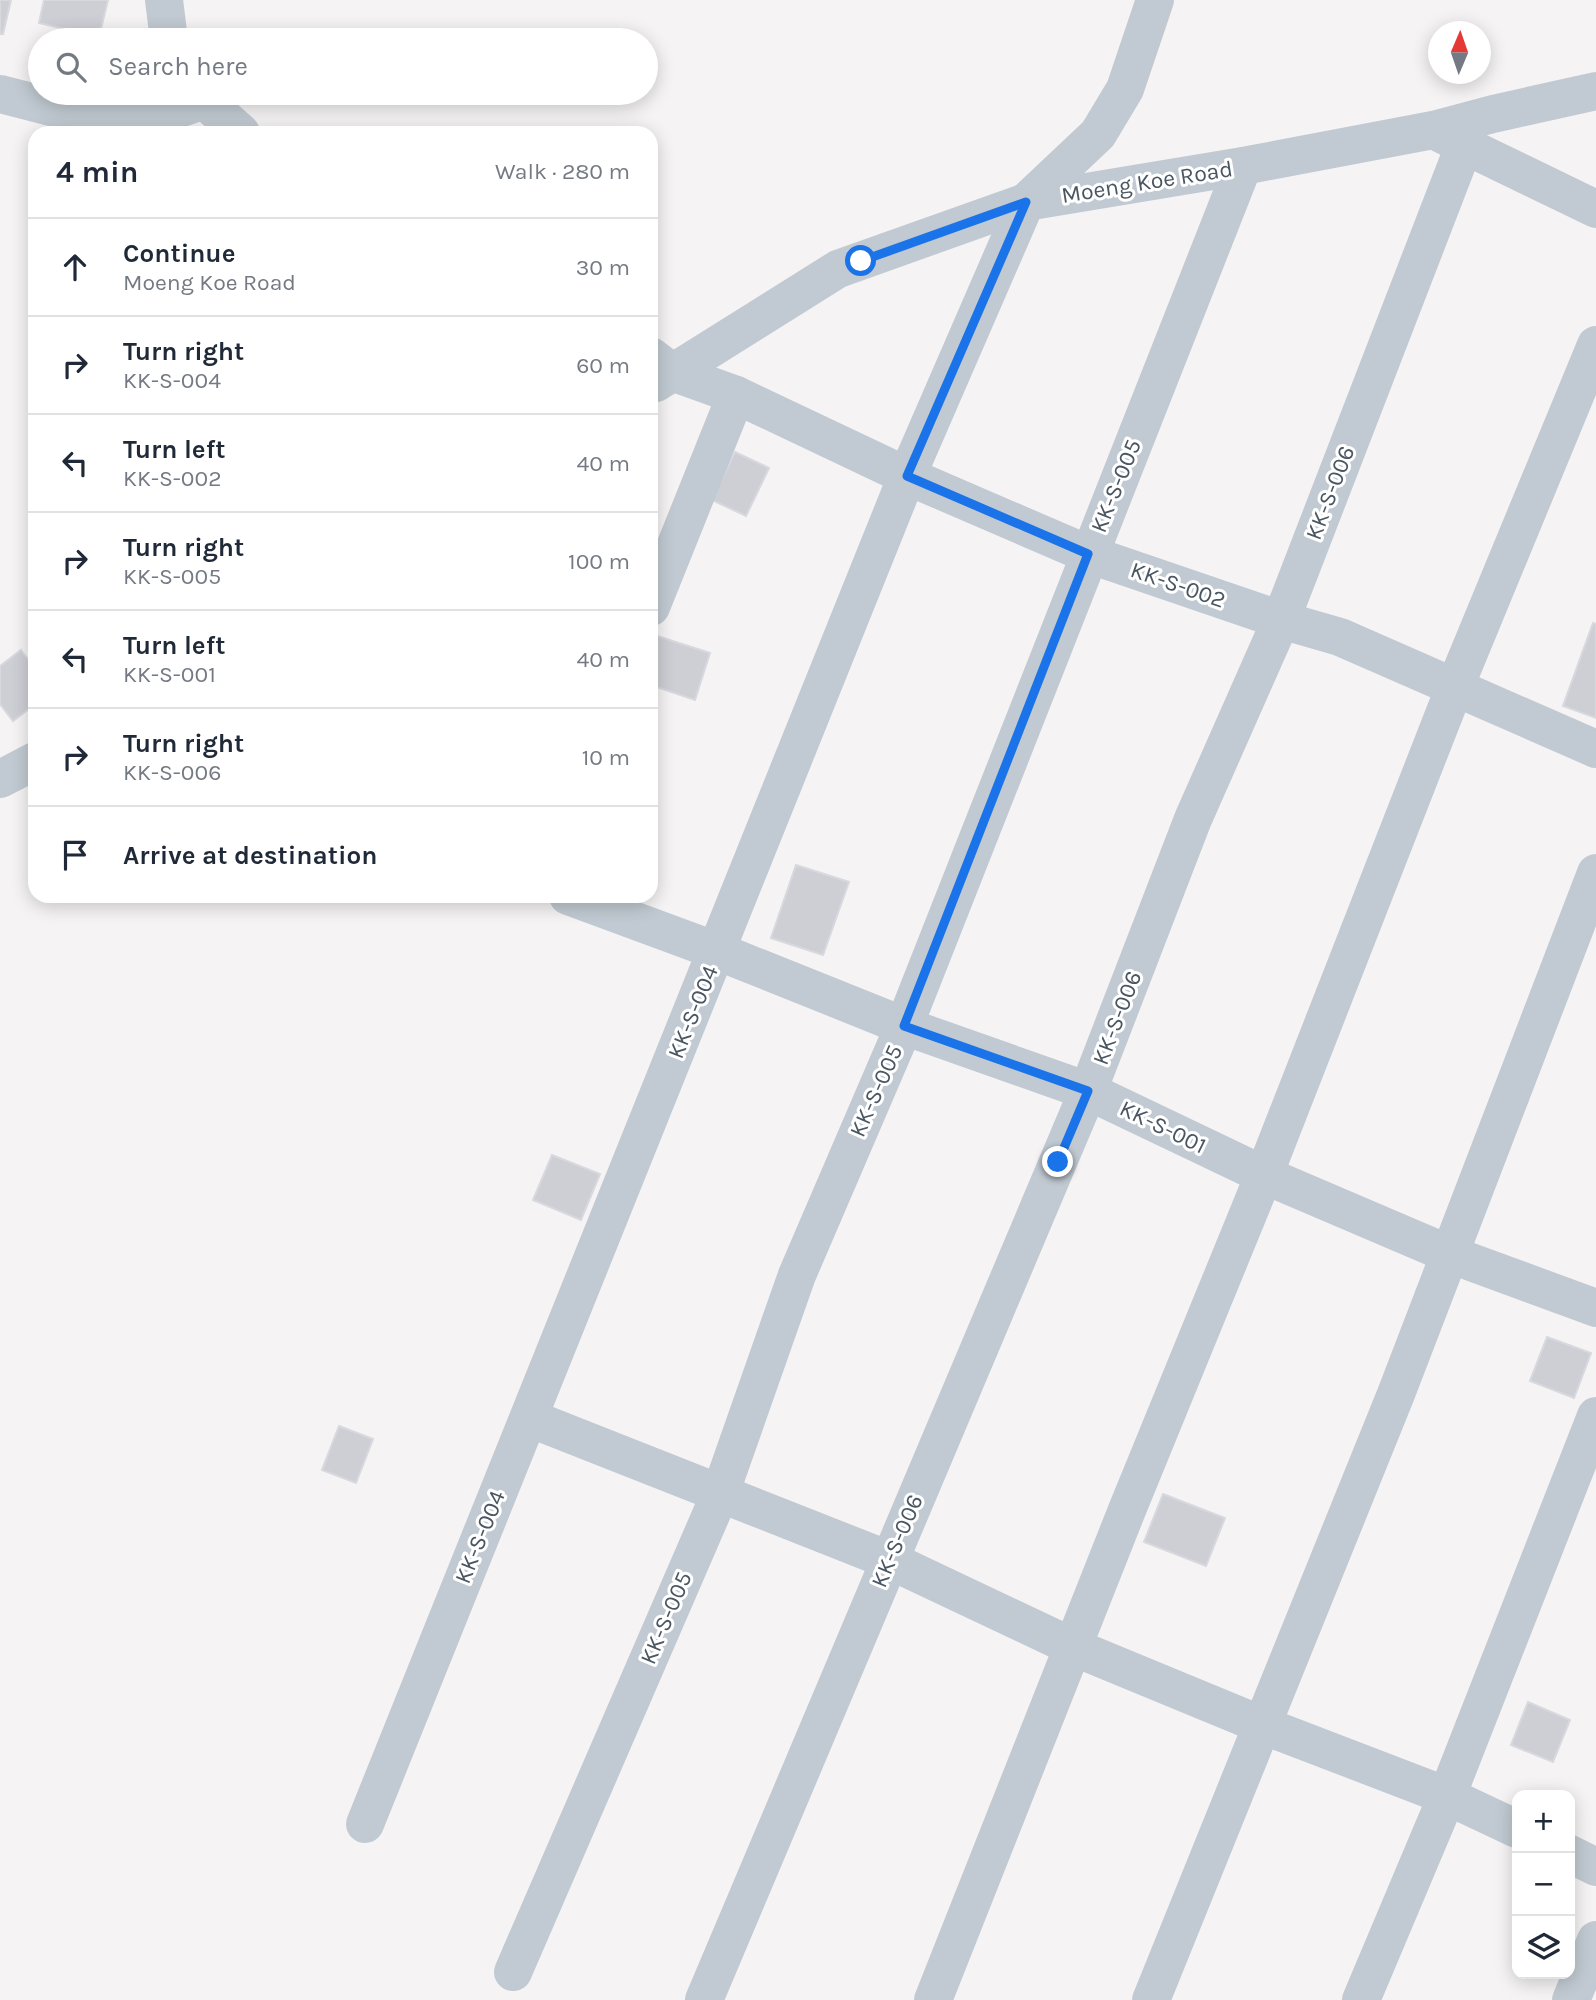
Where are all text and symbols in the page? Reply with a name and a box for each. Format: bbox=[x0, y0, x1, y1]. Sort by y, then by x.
north arrow bbox=[1428, 21, 1491, 84]
search box bbox=[28, 28, 658, 105]
icon: search bbox=[52, 48, 90, 86]
text: Search here bbox=[108, 51, 248, 82]
text: 4 min bbox=[56, 154, 138, 190]
street label: Moeng Koe Road bbox=[1059, 155, 1235, 209]
text: Walk · 280 m bbox=[495, 158, 630, 185]
text: Continue bbox=[123, 238, 235, 269]
route start bbox=[845, 245, 876, 276]
icon: ahead bbox=[56, 248, 94, 286]
text: 30 m bbox=[576, 254, 630, 281]
text: Moeng Koe Road bbox=[123, 269, 296, 296]
text: Turn right bbox=[123, 336, 244, 367]
icon: right bbox=[56, 346, 94, 384]
text: 60 m bbox=[576, 352, 630, 379]
text: KK-S-004 bbox=[123, 367, 221, 394]
text: Turn left bbox=[123, 434, 225, 465]
street label: KK-S-005 bbox=[1085, 435, 1147, 537]
street label: KK-S-006 bbox=[1300, 442, 1360, 544]
icon: left bbox=[56, 444, 94, 482]
text: 40 m bbox=[577, 450, 630, 477]
text: KK-S-002 bbox=[123, 465, 222, 492]
text: Turn right bbox=[123, 532, 244, 563]
icon: right bbox=[56, 542, 94, 580]
text: 100 m bbox=[568, 548, 630, 575]
street label: KK-S-002 bbox=[1127, 556, 1229, 614]
text: KK-S-005 bbox=[123, 563, 221, 590]
text: Turn left bbox=[123, 630, 225, 661]
icon: left bbox=[56, 640, 94, 678]
text: 40 m bbox=[577, 646, 630, 673]
text: KK-S-001 bbox=[123, 661, 216, 688]
text: Turn right bbox=[123, 728, 244, 759]
icon: right bbox=[56, 738, 94, 776]
text: 10 m bbox=[582, 744, 630, 771]
text: KK-S-006 bbox=[123, 759, 221, 786]
icon: arrive bbox=[56, 836, 94, 874]
text: Arrive at destination bbox=[123, 840, 377, 871]
street label: KK-S-004 bbox=[662, 961, 724, 1062]
street label: KK-S-006 bbox=[1087, 967, 1147, 1069]
street label: KK-S-005 bbox=[844, 1041, 908, 1141]
street label: KK-S-001 bbox=[1115, 1095, 1211, 1159]
route end bbox=[1042, 1146, 1073, 1177]
street label: KK-S-004 bbox=[449, 1486, 511, 1587]
street label: KK-S-006 bbox=[865, 1490, 929, 1592]
street label: KK-S-005 bbox=[634, 1568, 698, 1668]
map controls bbox=[1512, 1790, 1575, 1979]
button: + bbox=[1512, 1790, 1575, 1853]
button: − bbox=[1512, 1853, 1575, 1916]
button: layers bbox=[1512, 1916, 1575, 1979]

